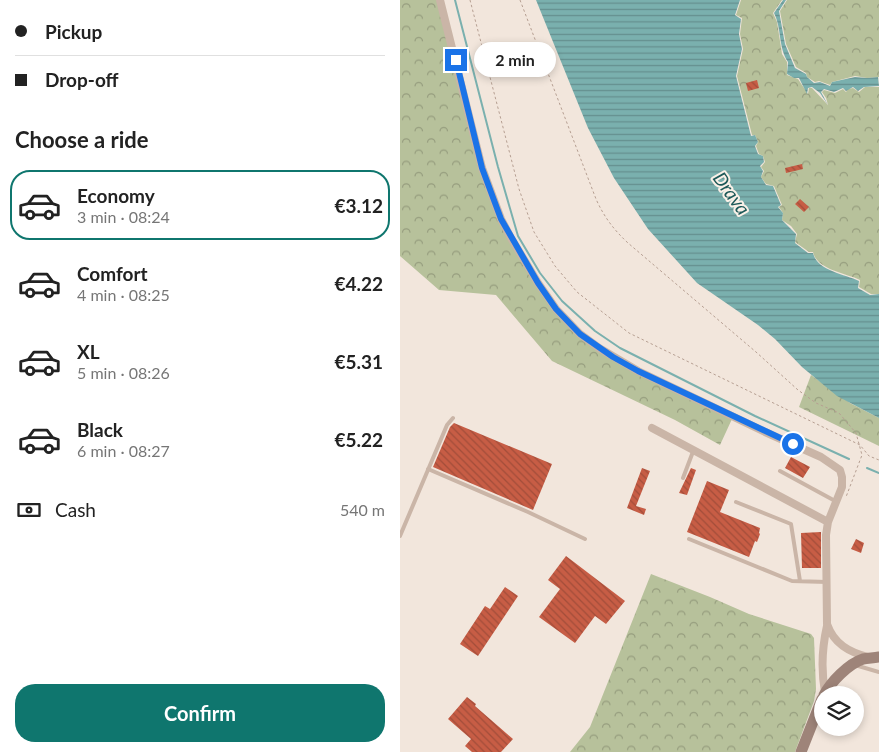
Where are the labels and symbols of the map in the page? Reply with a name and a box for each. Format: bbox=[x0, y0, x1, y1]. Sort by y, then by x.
callout: 2 min bbox=[474, 42, 556, 78]
route end bbox=[445, 49, 467, 71]
water label: Drava bbox=[709, 167, 755, 219]
route start bbox=[782, 433, 804, 455]

